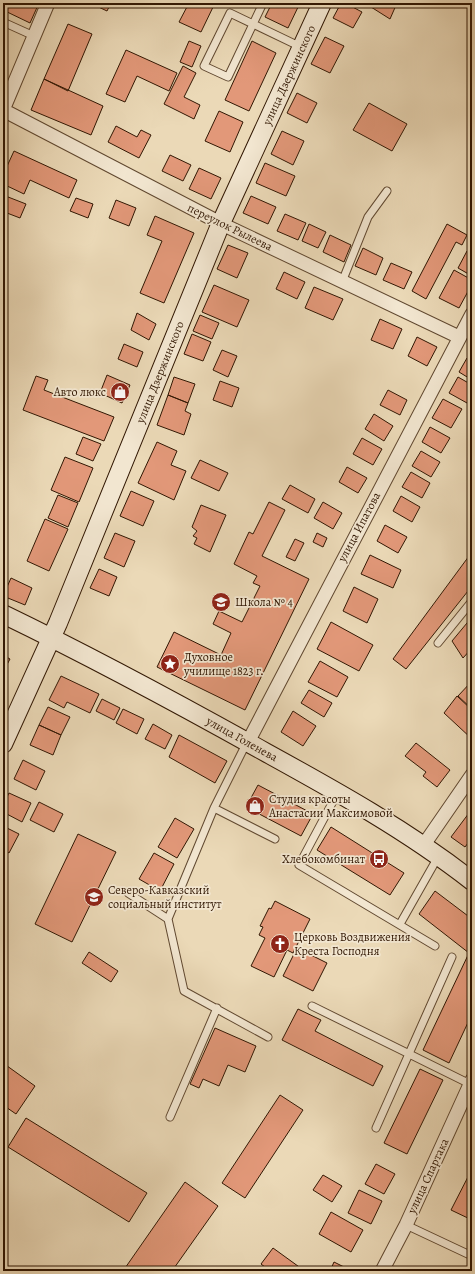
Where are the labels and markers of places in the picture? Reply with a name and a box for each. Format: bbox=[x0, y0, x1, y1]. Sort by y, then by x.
shop icon: Авто люкс bbox=[109, 381, 131, 403]
place label: Авто люкс bbox=[53, 384, 106, 400]
school or university icon: Школа № 4 bbox=[210, 591, 232, 613]
place label: Школа № 4 bbox=[235, 594, 293, 610]
place label: Духовное училище 1823 г. bbox=[183, 649, 264, 679]
place icon: Духовное училище 1823 г. bbox=[159, 653, 181, 675]
place label: Студия красоты Анастасии Максимовой bbox=[268, 791, 393, 821]
shop icon: Студия красоты Анастасии Максимовой bbox=[244, 795, 266, 817]
bus stop icon: Хлебокомбинат bbox=[368, 848, 390, 870]
place label: Хлебокомбинат bbox=[282, 851, 366, 867]
place label: Северо-Кавказский социальный институт bbox=[108, 882, 222, 912]
school or university icon: Северо-Кавказский социальный институт bbox=[83, 886, 105, 908]
place label: Церковь Воздвижения Креста Господня bbox=[294, 929, 411, 959]
church icon: Церковь Воздвижения Креста Господня bbox=[269, 933, 291, 955]

